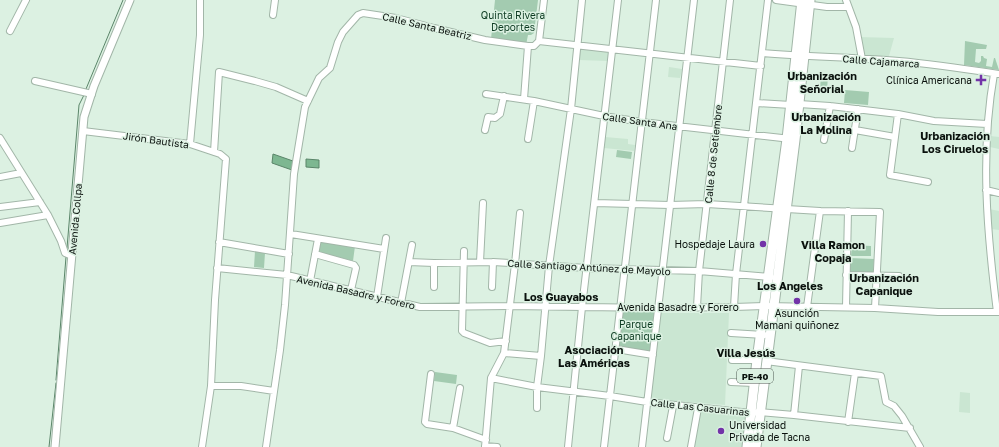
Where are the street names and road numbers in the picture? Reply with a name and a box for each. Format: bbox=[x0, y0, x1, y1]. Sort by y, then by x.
street label: Calle Santa Beatriz bbox=[381, 10, 473, 42]
street label: Calle Cajamarca bbox=[842, 52, 920, 70]
street label: Calle 8 de Setiembre bbox=[702, 104, 724, 204]
street label: Calle Santa Ana bbox=[602, 110, 678, 132]
street label: Jirón Bautista bbox=[122, 129, 190, 151]
street label: Avenida Collpa bbox=[66, 183, 84, 255]
street label: Calle Santiago Antúnez de Mayolo bbox=[507, 257, 671, 277]
street label: Avenida Basadre y Forero bbox=[296, 273, 416, 311]
street label: Avenida Basadre y Forero bbox=[617, 301, 739, 313]
road number: PE-40 bbox=[737, 369, 773, 383]
street label: Calle Las Casuarinas bbox=[650, 396, 750, 418]

